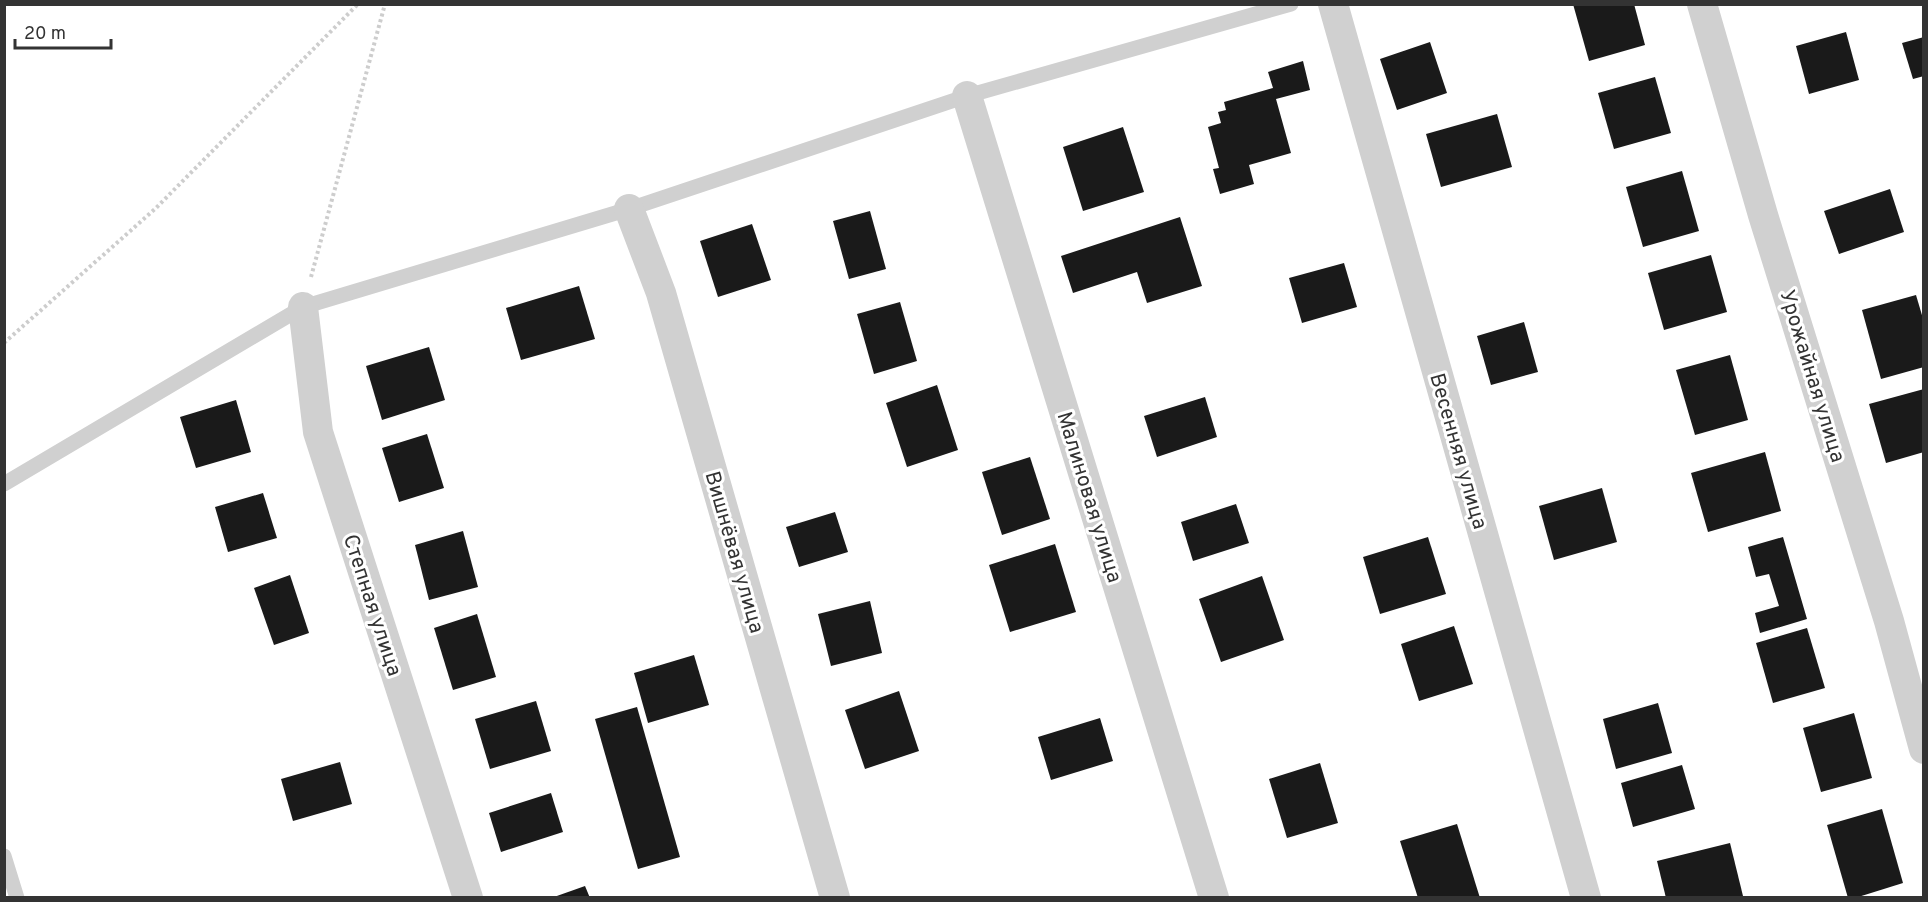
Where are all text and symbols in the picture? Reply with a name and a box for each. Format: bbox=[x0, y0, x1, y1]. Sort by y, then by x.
scale bar bbox=[15, 12, 111, 50]
text: 20 m bbox=[24, 23, 66, 46]
street label: Урожайная улица bbox=[1773, 287, 1851, 466]
street label: Весенняя улица bbox=[1422, 370, 1493, 533]
street label: Малиновая улица bbox=[1050, 409, 1127, 586]
street label: Вишнёвая улица bbox=[697, 468, 770, 637]
street label: Степная улица bbox=[336, 531, 407, 680]

